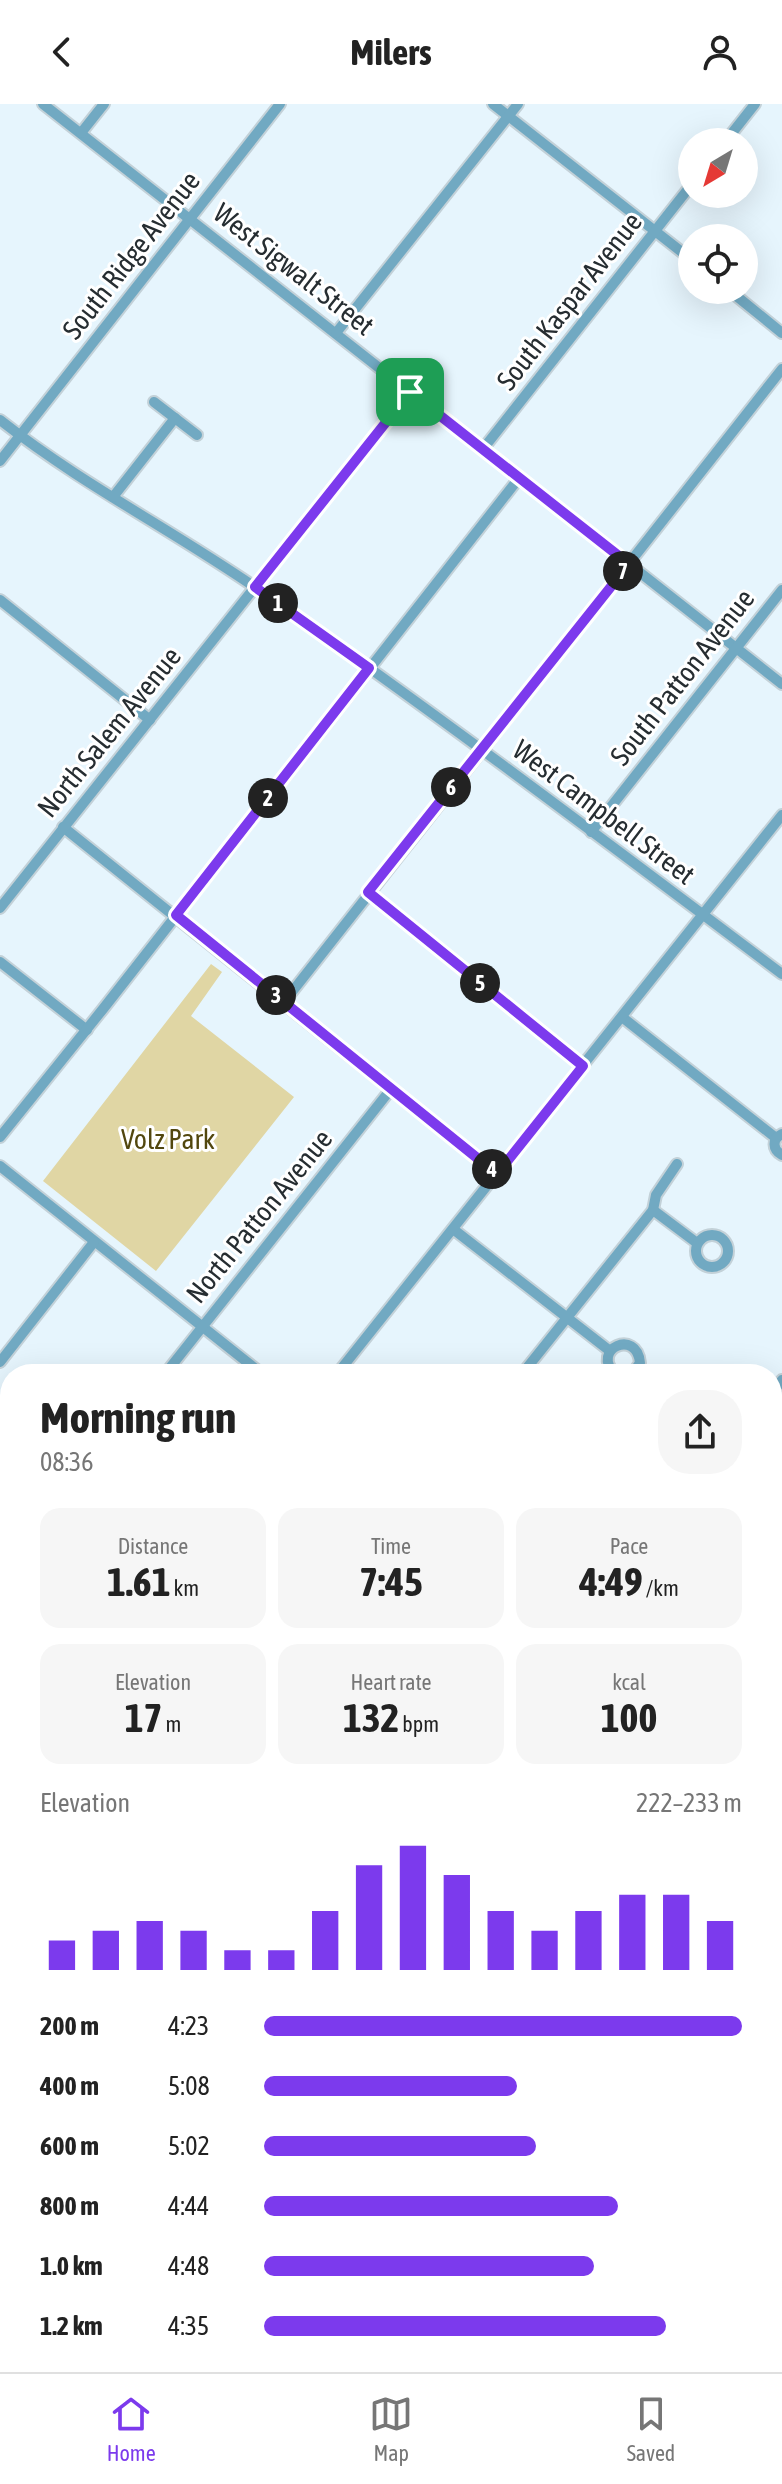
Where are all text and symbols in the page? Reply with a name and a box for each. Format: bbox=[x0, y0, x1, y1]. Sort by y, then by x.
icon: back bbox=[40, 30, 84, 74]
icon: person bbox=[698, 30, 742, 74]
text: Milers bbox=[350, 31, 432, 73]
north arrow bbox=[678, 128, 758, 208]
map controls bbox=[678, 128, 758, 304]
street label: South Ridge Avenue bbox=[56, 165, 206, 345]
street label: West Sigwalt Street bbox=[208, 197, 380, 341]
street label: South Kaspar Avenue bbox=[490, 206, 648, 396]
button: locate bbox=[678, 224, 758, 304]
pin bbox=[376, 358, 444, 426]
icon: arrive bbox=[388, 370, 432, 414]
pin: 7 bbox=[603, 551, 643, 591]
text: 7 bbox=[618, 558, 628, 584]
pin: 1 bbox=[258, 583, 298, 623]
street label: South Patton Avenue bbox=[604, 583, 760, 771]
text: 1 bbox=[273, 590, 283, 616]
street label: North Salem Avenue bbox=[31, 641, 187, 823]
street label: West Campbell Street bbox=[507, 733, 701, 891]
pin: 6 bbox=[431, 767, 471, 807]
text: 6 bbox=[446, 774, 456, 800]
pin: 2 bbox=[248, 778, 288, 818]
text: 2 bbox=[263, 785, 273, 811]
pin: 5 bbox=[460, 963, 500, 1003]
text: 5 bbox=[475, 970, 485, 996]
pin: 3 bbox=[256, 975, 296, 1015]
text: 3 bbox=[271, 982, 281, 1008]
park label: Volz Park bbox=[121, 1123, 215, 1155]
street label: North Patton Avenue bbox=[179, 1123, 339, 1309]
pin: 4 bbox=[472, 1149, 512, 1189]
text: 4 bbox=[487, 1156, 497, 1182]
button: share bbox=[658, 1390, 742, 1474]
text: Morning run bbox=[40, 1392, 236, 1442]
text: 08:36 bbox=[40, 1447, 94, 1477]
text: Distance bbox=[118, 1533, 188, 1559]
text: Time bbox=[371, 1533, 411, 1559]
text: Pace bbox=[610, 1533, 648, 1559]
text: 1.61 bbox=[107, 1559, 170, 1604]
text: 7:45 bbox=[359, 1559, 423, 1604]
text: 4:49 bbox=[579, 1559, 643, 1604]
text: km bbox=[170, 1575, 199, 1601]
text: /km bbox=[643, 1575, 679, 1601]
text: Elevation bbox=[115, 1669, 191, 1695]
text: Heart rate bbox=[350, 1669, 432, 1695]
text: kcal bbox=[612, 1669, 646, 1695]
text: 17 bbox=[125, 1695, 162, 1740]
text: 132 bbox=[343, 1695, 399, 1740]
text: 100 bbox=[601, 1695, 657, 1740]
text: m bbox=[162, 1711, 181, 1737]
text: bpm bbox=[399, 1711, 439, 1737]
text: Elevation bbox=[40, 1788, 130, 1818]
text: 222–233 m bbox=[636, 1788, 742, 1818]
text: 200 m bbox=[40, 2011, 99, 2041]
text: 4:23 bbox=[168, 2011, 209, 2041]
text: 400 m bbox=[40, 2071, 99, 2101]
text: 5:08 bbox=[168, 2071, 210, 2101]
text: 600 m bbox=[40, 2131, 99, 2161]
text: 5:02 bbox=[168, 2131, 210, 2161]
text: 800 m bbox=[40, 2191, 99, 2221]
text: 4:44 bbox=[168, 2191, 209, 2221]
text: 1.0 km bbox=[40, 2251, 103, 2281]
text: 4:48 bbox=[168, 2251, 209, 2281]
text: 1.2 km bbox=[40, 2311, 103, 2341]
text: 4:35 bbox=[168, 2311, 209, 2341]
tab: Home bbox=[107, 2392, 156, 2466]
tab: Map bbox=[369, 2392, 413, 2466]
tab: Saved bbox=[627, 2392, 675, 2466]

